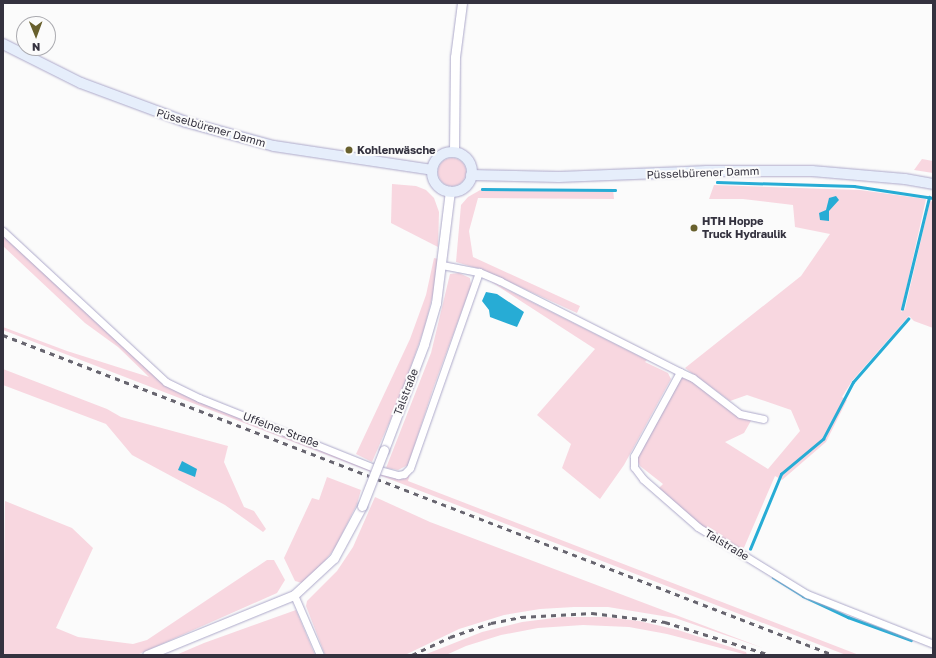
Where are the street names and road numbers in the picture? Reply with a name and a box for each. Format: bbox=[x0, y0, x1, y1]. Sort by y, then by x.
street label: Püsselbürener Damm bbox=[155, 106, 267, 150]
street label: Püsselbürener Damm bbox=[646, 164, 760, 182]
street label: Talstraße bbox=[391, 367, 421, 417]
street label: Uffelner Straße bbox=[241, 409, 321, 451]
street label: Talstraße bbox=[703, 527, 751, 563]

